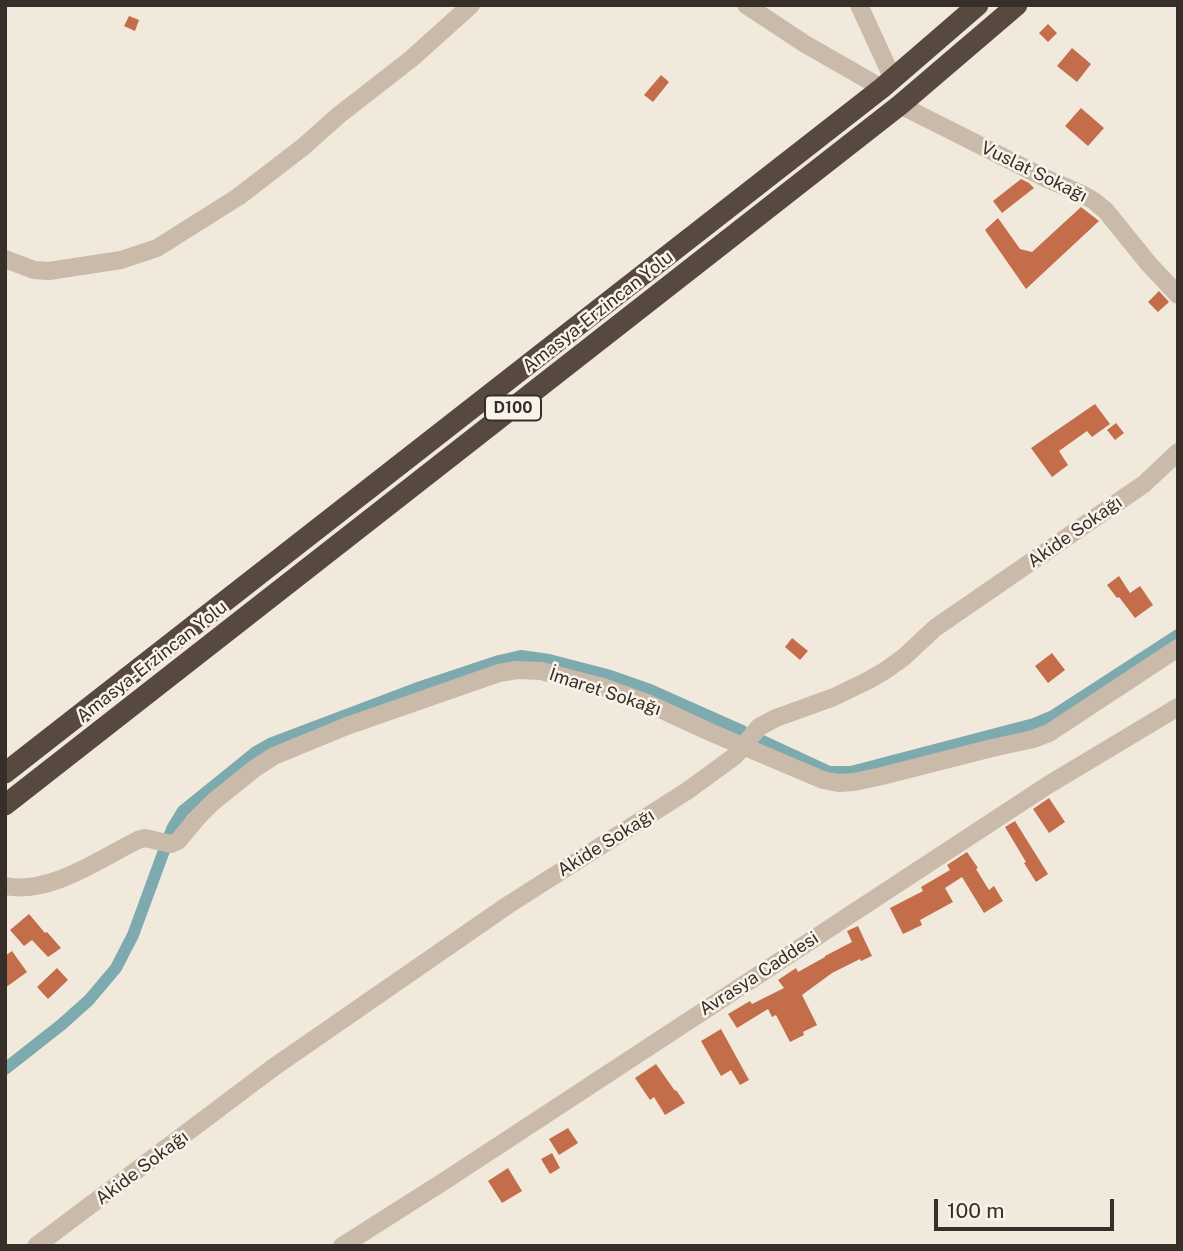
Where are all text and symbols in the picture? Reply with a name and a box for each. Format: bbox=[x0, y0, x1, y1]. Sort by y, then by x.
street label: Vuslat Sokağı bbox=[977, 137, 1091, 207]
street label: Amasya-Erzincan Yolu bbox=[518, 247, 678, 377]
road number: D100 bbox=[485, 396, 541, 420]
street label: Akide Sokağı bbox=[1024, 492, 1126, 572]
street label: Amasya-Erzincan Yolu bbox=[72, 597, 232, 727]
street label: İmaret Sokağı bbox=[546, 664, 664, 720]
street label: Akide Sokağı bbox=[554, 805, 658, 881]
street label: Avrasya Caddesi bbox=[695, 927, 823, 1021]
street label: Akide Sokağı bbox=[91, 1126, 193, 1210]
scale bar bbox=[938, 1184, 1118, 1228]
text: 100 m bbox=[947, 1198, 1004, 1223]

